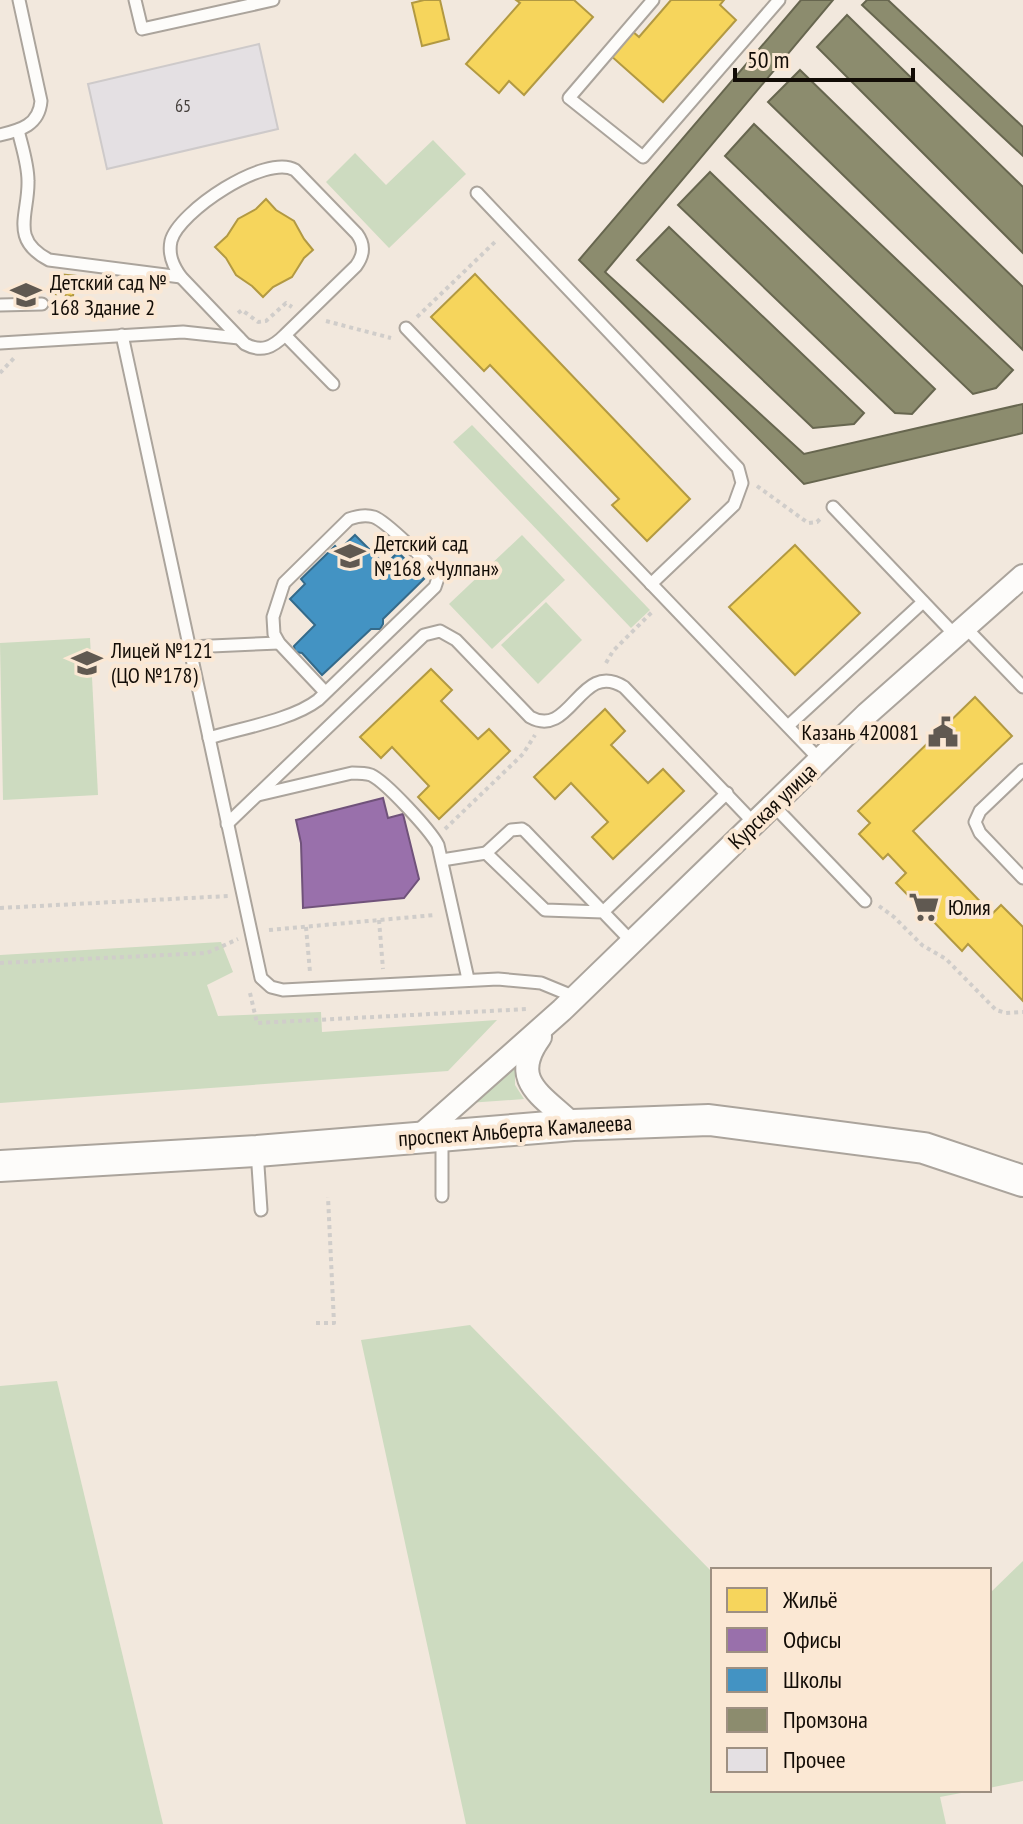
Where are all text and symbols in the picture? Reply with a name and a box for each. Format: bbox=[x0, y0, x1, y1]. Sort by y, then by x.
scale bar bbox=[735, 32, 913, 82]
text: 50 m bbox=[747, 44, 789, 75]
house number: 65 bbox=[175, 94, 191, 117]
place label: Детский сад № 168 Здание 2 bbox=[50, 268, 167, 321]
school or university icon: Детский сад № 168 Здание 2 bbox=[9, 278, 43, 312]
place label: Детский сад №168 «Чулпан» bbox=[374, 529, 499, 582]
school or university icon: Детский сад №168 «Чулпан» bbox=[333, 539, 367, 573]
place label: Лицей №121 (ЦО №178) bbox=[110, 636, 213, 689]
school or university icon: Лицей №121 (ЦО №178) bbox=[70, 646, 104, 680]
public building icon: Казань 420081 bbox=[926, 715, 960, 749]
place label: Казань 420081 bbox=[802, 718, 919, 746]
street label: Курская улица bbox=[722, 757, 822, 855]
supermarket icon: Юлия bbox=[907, 890, 941, 924]
place label: Юлия bbox=[948, 893, 990, 921]
street label: проспект Альберта Камалеева bbox=[397, 1108, 633, 1152]
legend bbox=[711, 1568, 991, 1792]
text: Жильё bbox=[782, 1584, 838, 1615]
text: Офисы bbox=[783, 1624, 841, 1655]
text: Школы bbox=[783, 1664, 842, 1695]
text: Промзона bbox=[783, 1704, 868, 1735]
text: Прочее bbox=[783, 1744, 846, 1775]

